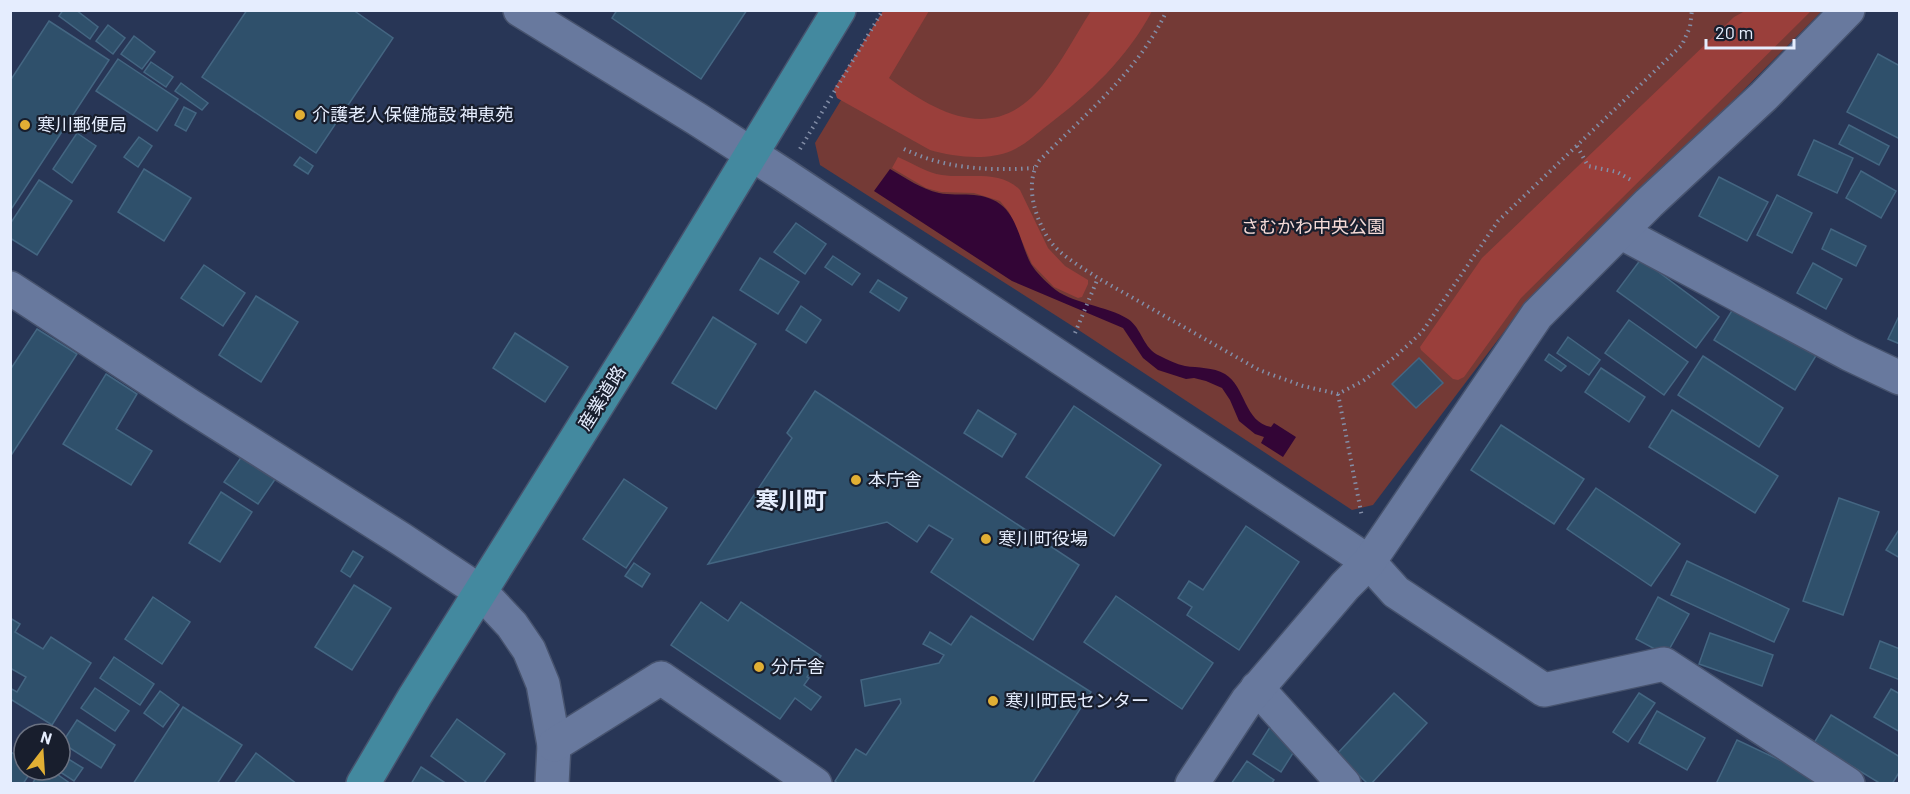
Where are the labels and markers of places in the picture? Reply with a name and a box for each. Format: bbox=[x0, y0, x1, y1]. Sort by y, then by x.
place label: 介護老人保健施設 神恵苑 bbox=[312, 103, 514, 125]
marker: 介護老人保健施設 神恵苑 bbox=[293, 108, 307, 122]
place label: 寒川郵便局 bbox=[37, 113, 127, 135]
marker: 寒川郵便局 bbox=[18, 118, 32, 132]
place label: 本庁舎 bbox=[868, 468, 922, 490]
marker: 本庁舎 bbox=[849, 473, 863, 487]
place label: 寒川町役場 bbox=[998, 527, 1088, 549]
marker: 寒川町役場 bbox=[979, 532, 993, 546]
place label: 分庁舎 bbox=[771, 655, 825, 677]
marker: 分庁舎 bbox=[752, 660, 766, 674]
place label: 寒川町民センター bbox=[1005, 689, 1149, 711]
marker: 寒川町民センター bbox=[986, 694, 1000, 708]

